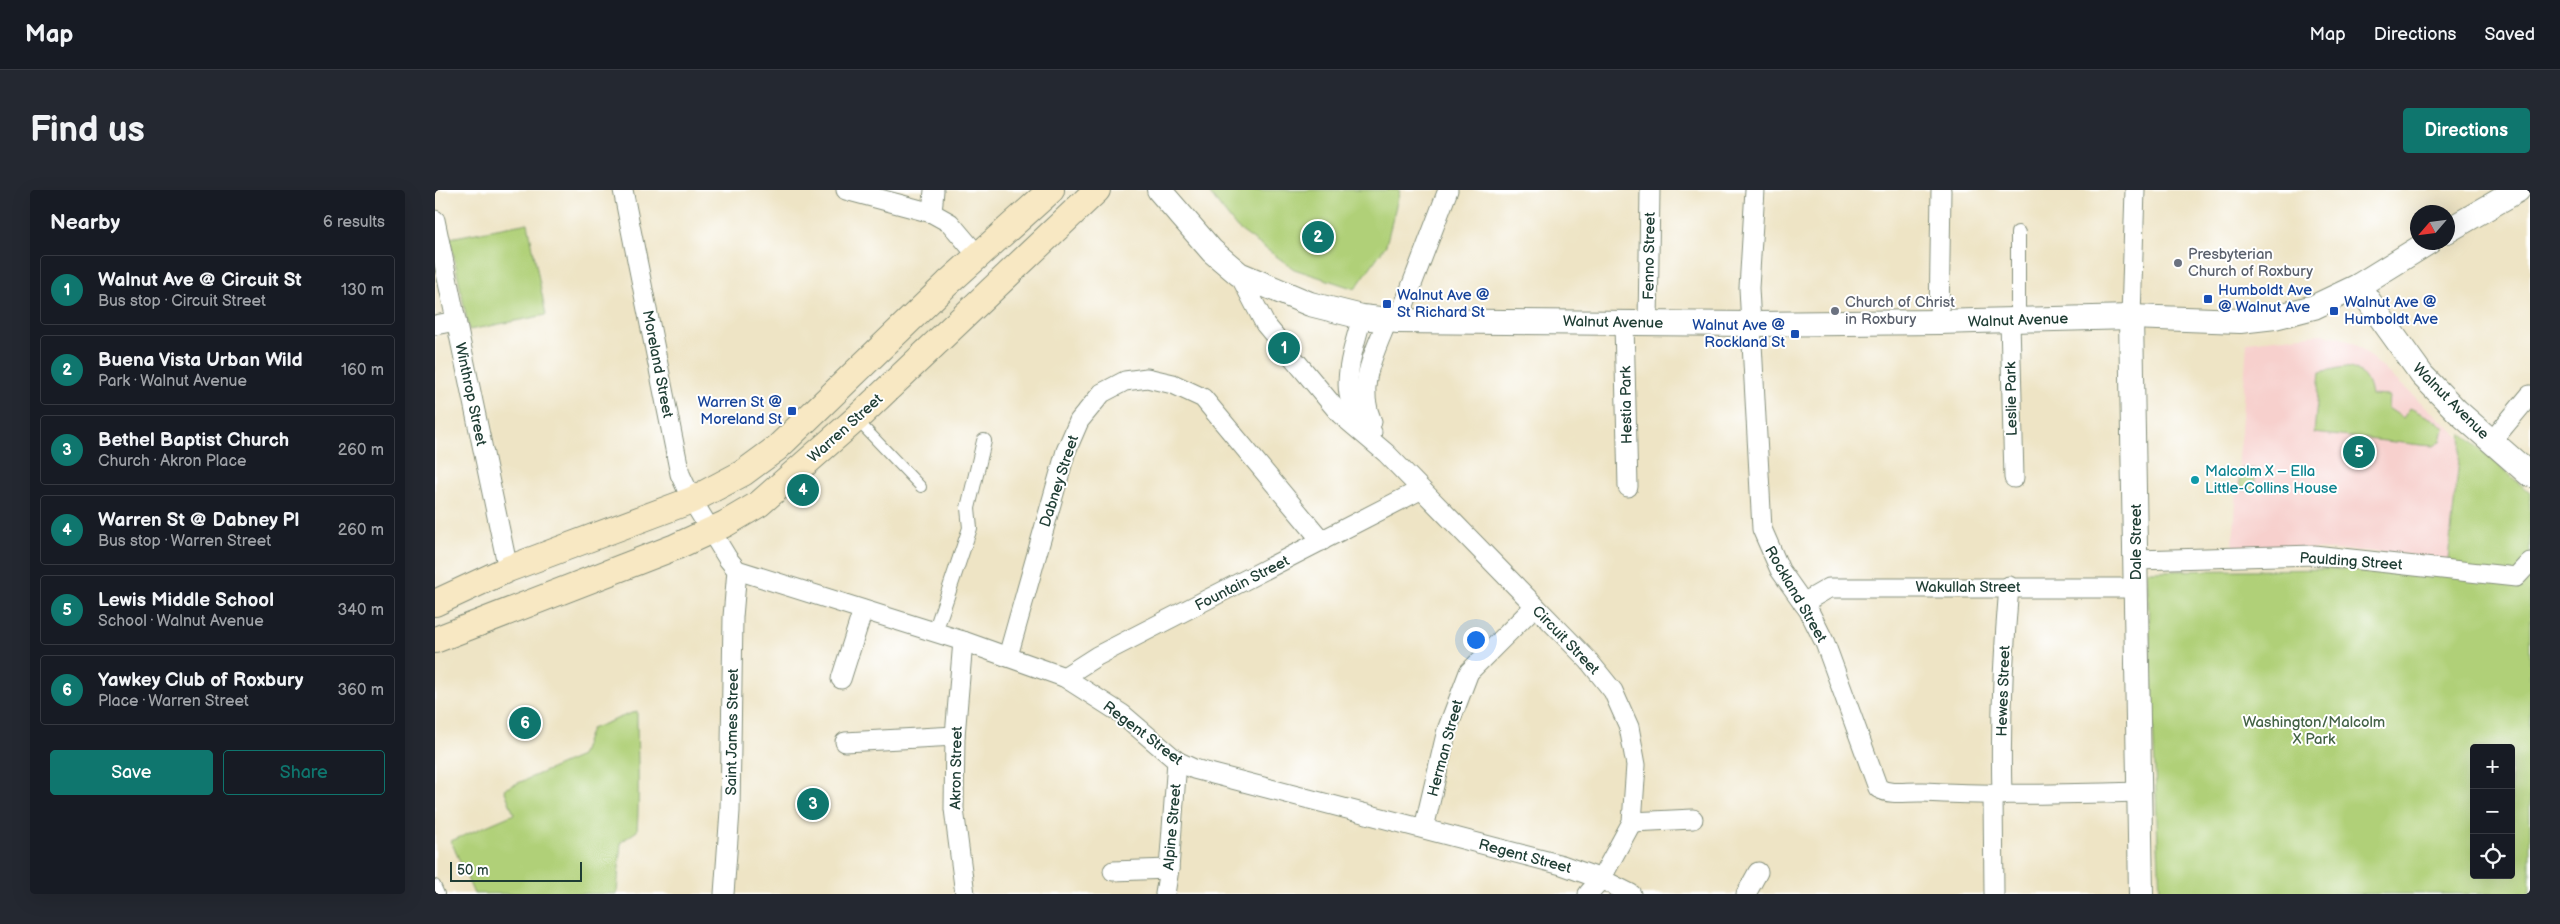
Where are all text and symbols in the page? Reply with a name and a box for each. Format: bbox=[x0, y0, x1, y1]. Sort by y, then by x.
text: Map bbox=[25, 20, 73, 49]
text: Map bbox=[2310, 24, 2346, 45]
text: Directions bbox=[2374, 24, 2456, 45]
text: Saved bbox=[2484, 24, 2535, 45]
button: Directions bbox=[2403, 108, 2530, 153]
text: Find us bbox=[30, 109, 145, 152]
north arrow bbox=[2410, 205, 2455, 250]
text: Nearby bbox=[50, 210, 120, 235]
street label: Fenno Street bbox=[1639, 212, 1660, 300]
text: 6 results bbox=[323, 213, 385, 232]
pin: 2 bbox=[1302, 218, 1334, 256]
place label: Presbyterian Church of Roxbury bbox=[2188, 245, 2313, 281]
marker: Presbyterian Church of Roxbury bbox=[2172, 257, 2184, 269]
text: Walnut Ave @ Circuit St bbox=[98, 269, 302, 292]
text: 1 bbox=[64, 281, 70, 300]
text: 130 m bbox=[341, 281, 384, 300]
place label: Humboldt Ave @ Walnut Ave bbox=[2218, 281, 2312, 317]
place label: Walnut Ave @ St Richard St bbox=[1397, 286, 1490, 322]
text: Bus stop · Circuit Street bbox=[98, 292, 266, 311]
place label: Church of Christ in Roxbury bbox=[1845, 293, 1955, 329]
marker: Humboldt Ave @ Walnut Ave bbox=[2202, 293, 2214, 305]
place label: Walnut Ave @ Humboldt Ave bbox=[2344, 293, 2438, 329]
marker: Walnut Ave @ St Richard St bbox=[1381, 298, 1393, 310]
marker: Church of Christ in Roxbury bbox=[1829, 305, 1841, 317]
marker: Walnut Ave @ Humboldt Ave bbox=[2328, 305, 2340, 317]
street label: Moreland Street bbox=[638, 309, 677, 420]
street label: Walnut Avenue bbox=[1968, 309, 2069, 332]
street label: Walnut Avenue bbox=[1563, 312, 1663, 333]
place label: Walnut Ave @ Rockland St bbox=[1692, 316, 1785, 352]
marker: Walnut Ave @ Rockland St bbox=[1789, 328, 1801, 340]
pin: 1 bbox=[1268, 329, 1300, 367]
street label: Winthrop Street bbox=[450, 341, 491, 448]
text: Buena Vista Urban Wild bbox=[98, 349, 303, 372]
street label: Walnut Avenue bbox=[2408, 359, 2493, 444]
text: 2 bbox=[62, 361, 72, 380]
text: 160 m bbox=[341, 361, 384, 380]
street label: Leslie Park bbox=[2001, 361, 2022, 436]
street label: Hestia Park bbox=[1616, 365, 1637, 444]
text: Park · Walnut Avenue bbox=[98, 372, 247, 391]
street label: Warren Street bbox=[804, 390, 887, 467]
place label: Warren St @ Moreland St bbox=[697, 393, 782, 429]
marker: Warren St @ Moreland St bbox=[786, 405, 798, 417]
text: Bethel Baptist Church bbox=[98, 429, 289, 452]
street label: Dabney Street bbox=[1036, 432, 1083, 530]
pin: 5 bbox=[2343, 433, 2375, 471]
text: 3 bbox=[62, 441, 72, 460]
text: 260 m bbox=[338, 441, 384, 460]
text: Church · Akron Place bbox=[98, 452, 246, 471]
place label: Malcolm X – Ella Little-Collins House bbox=[2205, 462, 2337, 498]
pin: 4 bbox=[787, 471, 819, 509]
marker: Malcolm X – Ella Little-Collins House bbox=[2189, 474, 2201, 486]
street label: Dale Street bbox=[2127, 503, 2146, 580]
text: Warren St @ Dabney Pl bbox=[98, 509, 299, 532]
text: 4 bbox=[62, 521, 72, 540]
text: 260 m bbox=[338, 521, 384, 540]
text: Bus stop · Warren Street bbox=[98, 532, 271, 551]
street label: Rockland Street bbox=[1760, 543, 1831, 646]
street label: Paulding Street bbox=[2299, 548, 2403, 575]
street label: Fountain Street bbox=[1192, 551, 1293, 615]
street label: Wakullah Street bbox=[1915, 578, 2021, 597]
text: Lewis Middle School bbox=[98, 589, 274, 612]
text: 5 bbox=[62, 601, 72, 620]
text: 340 m bbox=[337, 601, 384, 620]
street label: Circuit Street bbox=[1528, 602, 1604, 679]
text: School · Walnut Avenue bbox=[98, 612, 264, 631]
your location bbox=[1463, 627, 1489, 653]
street label: Hewes Street bbox=[1992, 645, 2015, 737]
street label: Saint James Street bbox=[722, 668, 743, 796]
text: Yawkey Club of Roxbury bbox=[98, 669, 304, 692]
text: 6 bbox=[62, 681, 72, 700]
text: 360 m bbox=[337, 681, 384, 700]
text: Place · Warren Street bbox=[98, 692, 249, 711]
street label: Regent Street bbox=[1099, 697, 1187, 770]
street label: Herman Street bbox=[1423, 697, 1468, 799]
pin: 6 bbox=[509, 704, 541, 742]
park label: Washington/Malcolm X Park bbox=[2243, 713, 2385, 749]
street label: Akron Street bbox=[946, 726, 967, 810]
map controls bbox=[2470, 744, 2515, 879]
button: + bbox=[2470, 744, 2515, 789]
button: Save bbox=[50, 750, 213, 795]
button: Share bbox=[223, 750, 385, 795]
street label: Alpine Street bbox=[1159, 782, 1186, 871]
pin: 3 bbox=[797, 785, 829, 823]
button: − bbox=[2470, 789, 2515, 834]
button: locate bbox=[2470, 834, 2515, 879]
street label: Regent Street bbox=[1476, 835, 1574, 878]
scale bar bbox=[450, 859, 583, 882]
text: 50 m bbox=[457, 862, 489, 879]

